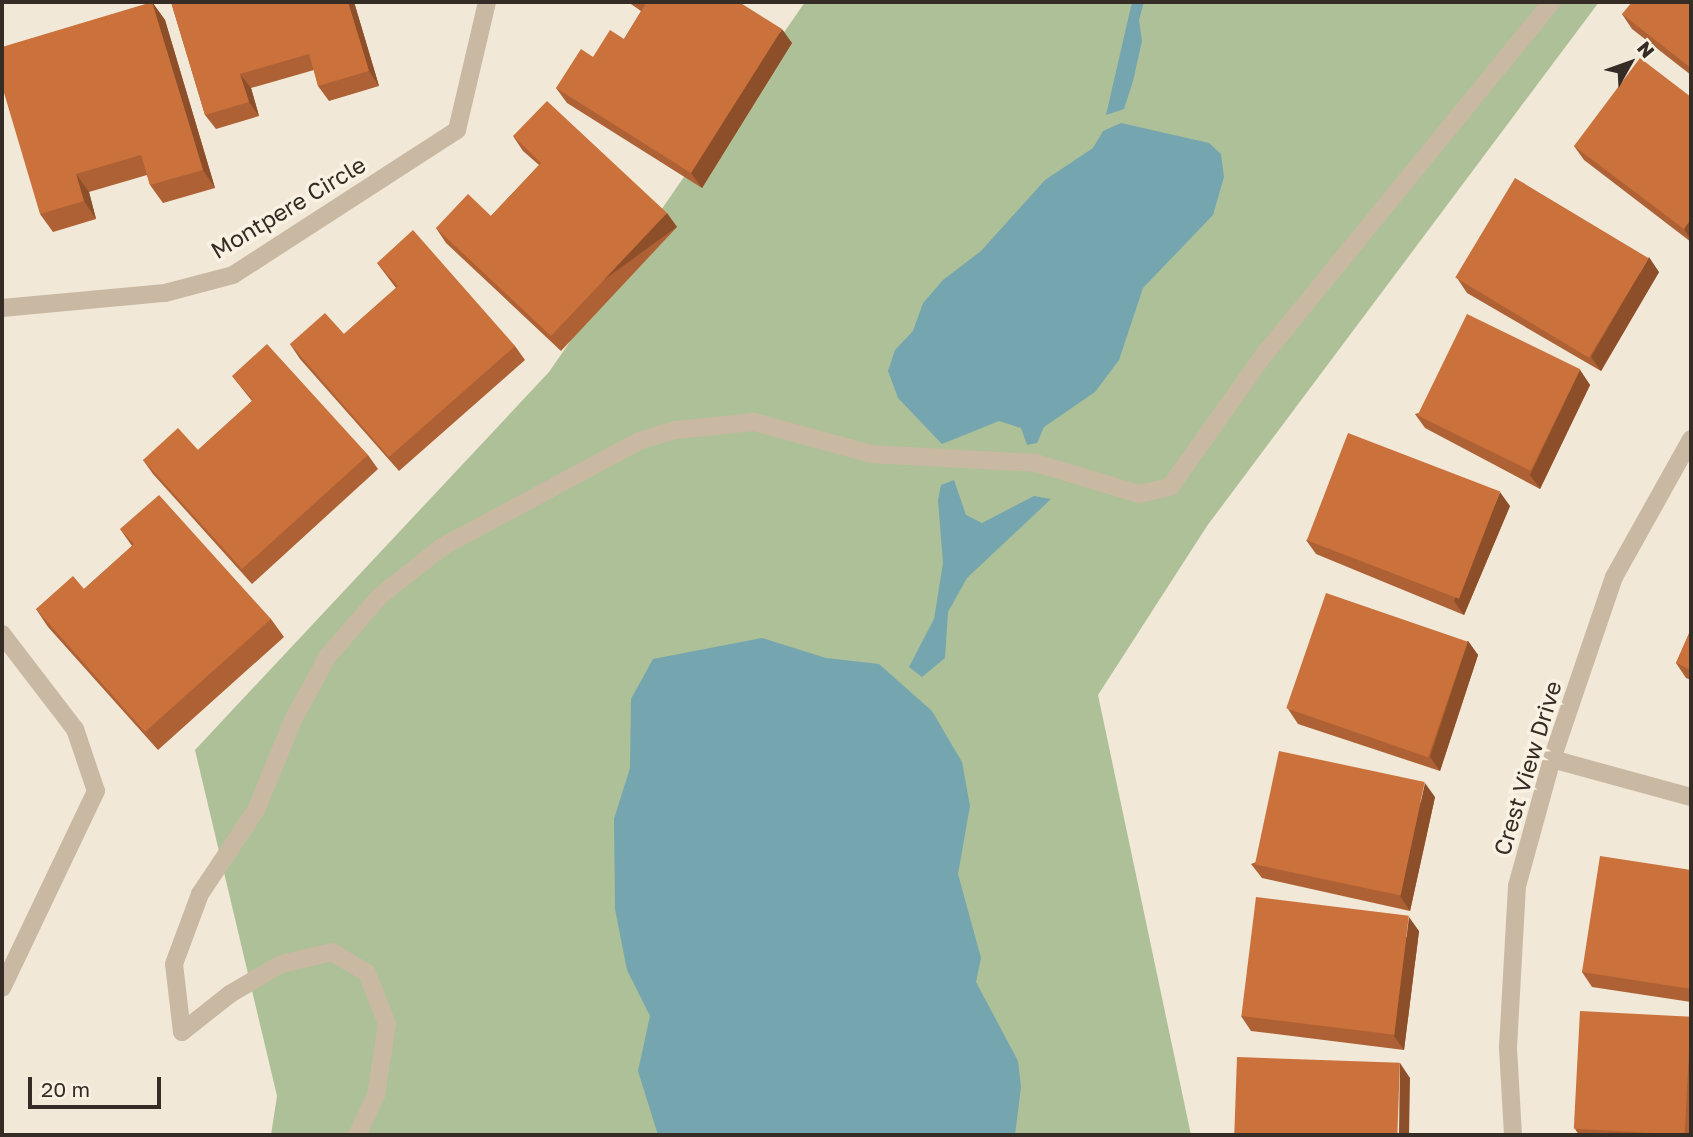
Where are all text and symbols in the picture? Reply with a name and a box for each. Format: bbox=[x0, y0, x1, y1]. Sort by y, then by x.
north arrow bbox=[1595, 28, 1665, 98]
text: N bbox=[1633, 36, 1660, 62]
street label: Montpere Circle bbox=[206, 150, 370, 264]
street label: Crest View Drive bbox=[1487, 677, 1567, 859]
scale bar bbox=[32, 1064, 164, 1108]
text: 20 m bbox=[41, 1076, 90, 1102]

